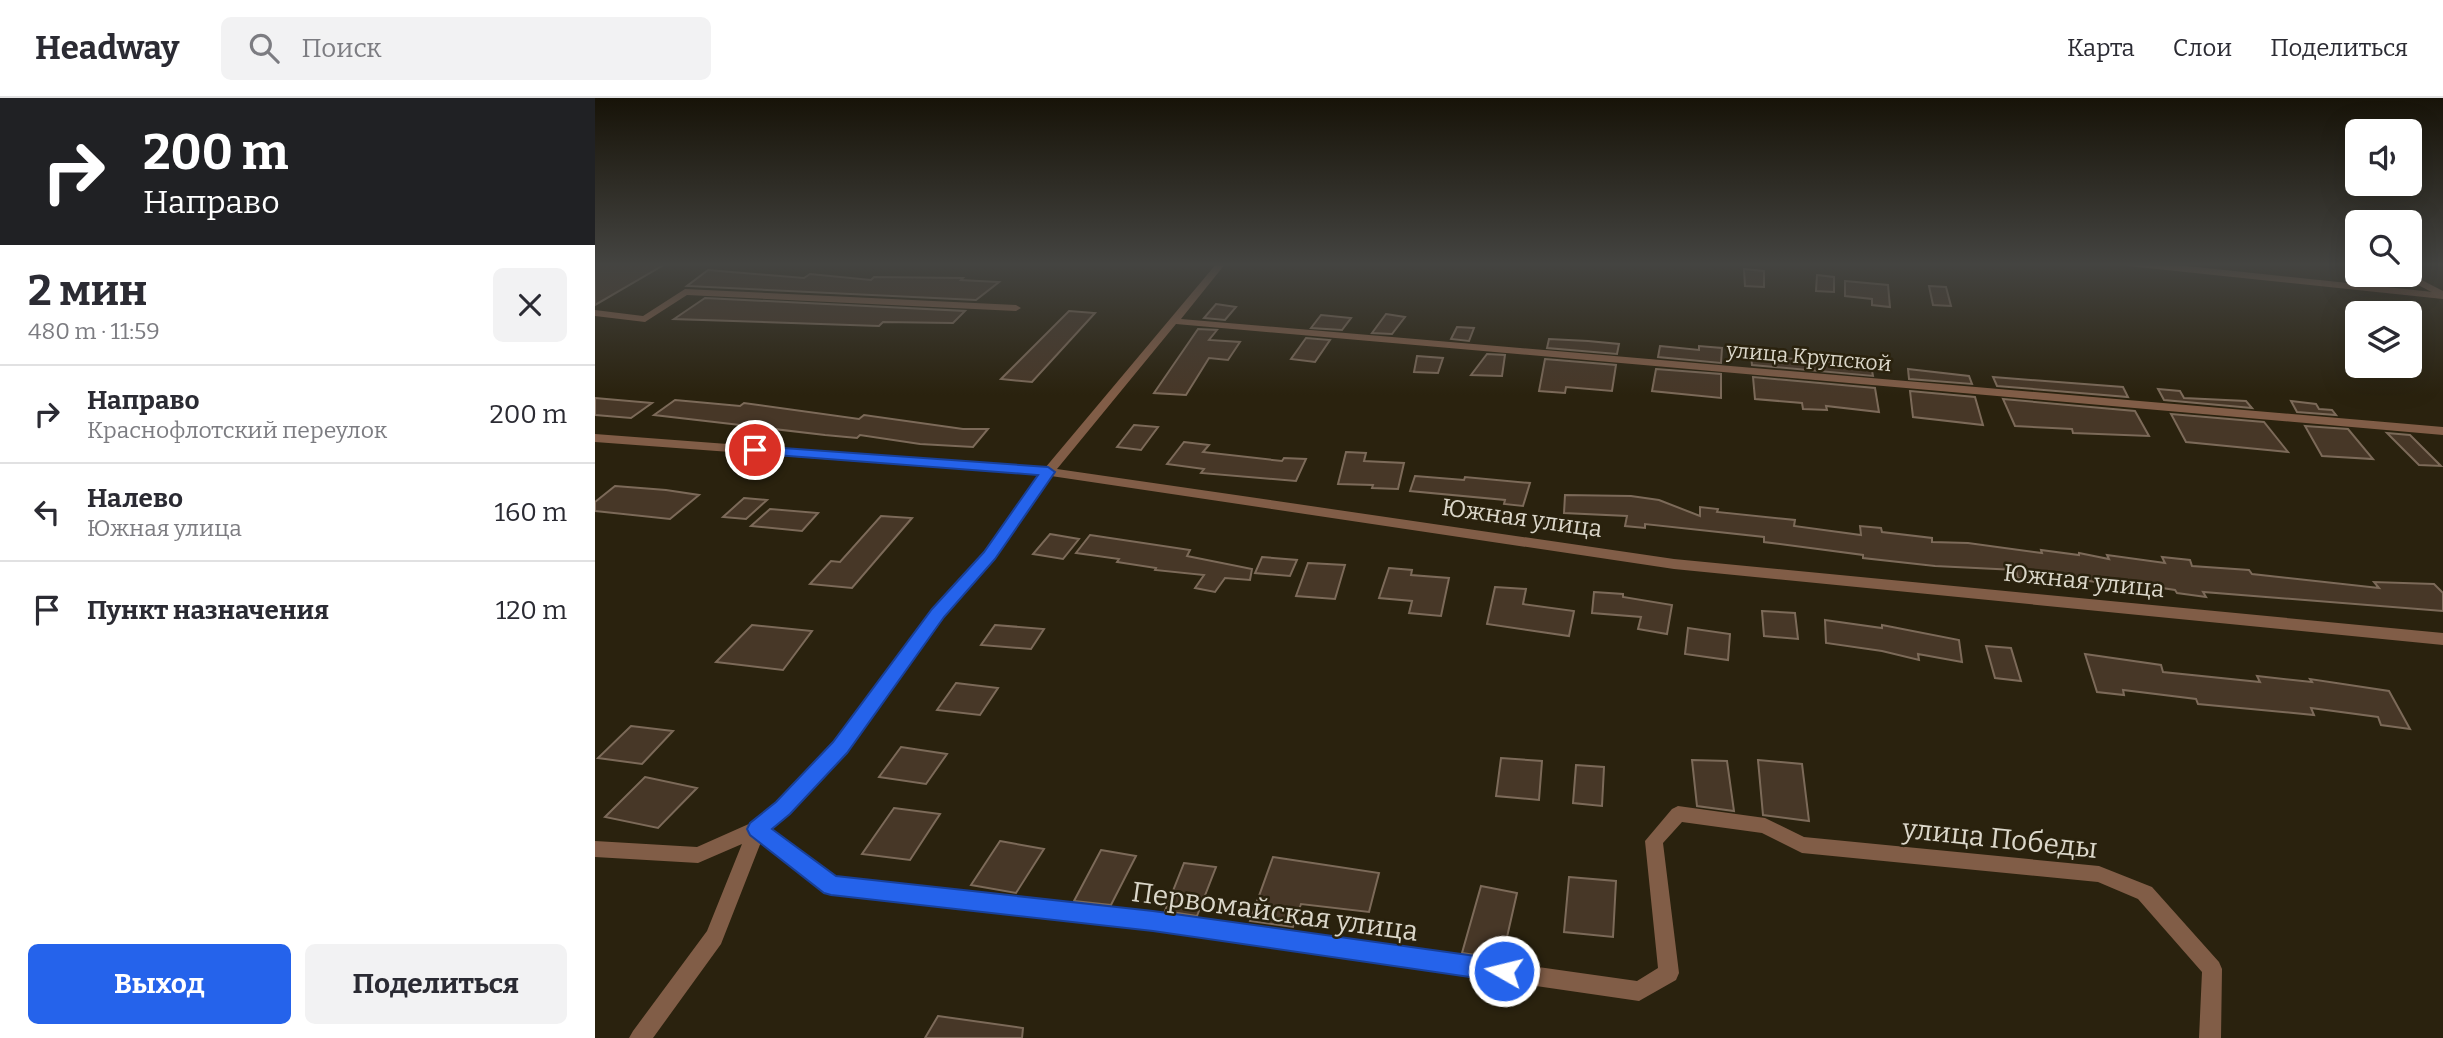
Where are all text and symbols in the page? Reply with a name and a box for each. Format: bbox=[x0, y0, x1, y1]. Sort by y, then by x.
search box bbox=[221, 17, 711, 80]
text: Headway bbox=[35, 28, 179, 68]
icon: search bbox=[245, 29, 283, 67]
text: Поиск bbox=[301, 33, 382, 64]
text: Карта bbox=[2067, 34, 2135, 62]
text: Слои bbox=[2173, 34, 2232, 62]
text: Поделиться bbox=[2270, 34, 2408, 62]
map controls bbox=[2345, 119, 2422, 378]
button: sound bbox=[2345, 119, 2422, 196]
text: 200 m bbox=[143, 123, 288, 182]
icon: right bbox=[28, 126, 119, 217]
text: Направо bbox=[143, 183, 280, 221]
button: search bbox=[2345, 210, 2422, 287]
text: 2 мин bbox=[28, 266, 147, 316]
button: close bbox=[493, 268, 567, 342]
button: layers bbox=[2345, 301, 2422, 378]
text: 480 m · 11:59 bbox=[28, 317, 160, 345]
street label: улица Крупской bbox=[1724, 337, 1893, 377]
text: Направо bbox=[87, 385, 200, 416]
icon: right bbox=[28, 395, 66, 433]
text: 200 m bbox=[490, 399, 567, 430]
text: Краснофлотский переулок bbox=[87, 416, 387, 444]
pin bbox=[725, 420, 785, 480]
icon: arrive bbox=[736, 431, 774, 469]
text: Налево bbox=[87, 483, 183, 514]
icon: left bbox=[28, 493, 66, 531]
street label: Южная улица bbox=[1440, 493, 1604, 543]
text: 160 m bbox=[495, 497, 567, 528]
text: Южная улица bbox=[87, 514, 242, 542]
street label: Южная улица bbox=[2002, 559, 2166, 603]
icon: arrive bbox=[28, 591, 66, 629]
text: Пункт назначения bbox=[87, 595, 329, 626]
text: 120 m bbox=[496, 595, 567, 626]
street label: улица Победы bbox=[1900, 812, 2099, 865]
street label: Первомайская улица bbox=[1130, 875, 1420, 948]
position arrow bbox=[1467, 934, 1541, 1008]
button: Выход bbox=[28, 944, 291, 1024]
button: Поделиться bbox=[305, 944, 567, 1024]

